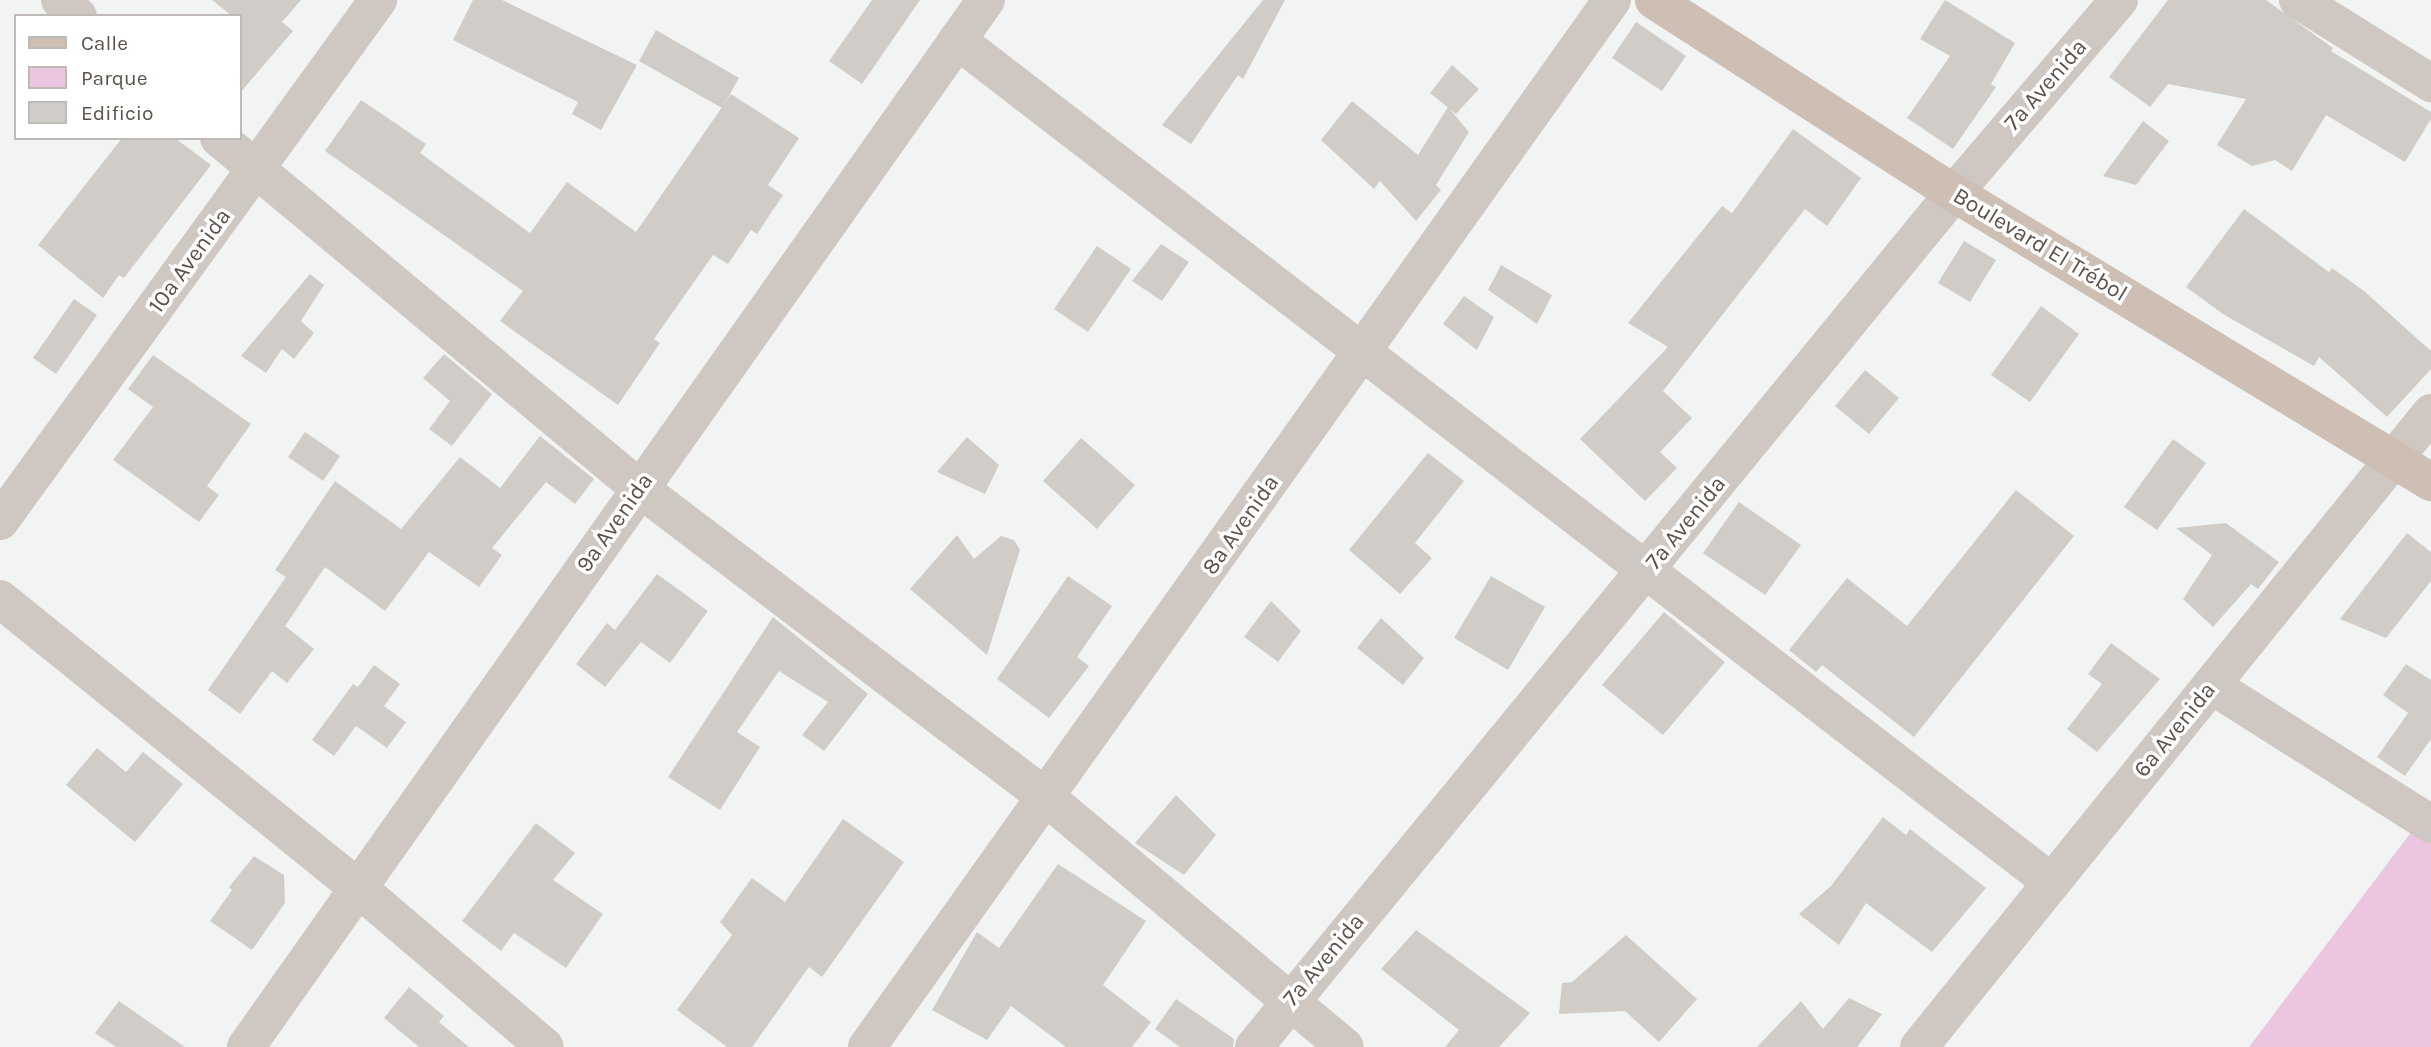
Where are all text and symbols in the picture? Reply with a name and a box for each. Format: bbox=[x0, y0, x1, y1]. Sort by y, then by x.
legend bbox=[14, 14, 242, 140]
text: Calle bbox=[81, 31, 128, 55]
street label: 7a Avenida bbox=[1999, 34, 2093, 136]
text: Parque bbox=[81, 66, 148, 90]
text: Edificio bbox=[81, 101, 154, 125]
street label: Boulevard El Trébol bbox=[1948, 182, 2132, 308]
street label: 10a Avenida bbox=[143, 203, 237, 319]
street label: 9a Avenida bbox=[571, 468, 659, 578]
street label: 8a Avenida bbox=[1197, 470, 1285, 580]
street label: 7a Avenida bbox=[1640, 471, 1732, 575]
street label: 6a Avenida bbox=[2128, 677, 2222, 783]
street label: 7a Avenida bbox=[1277, 908, 1371, 1012]

